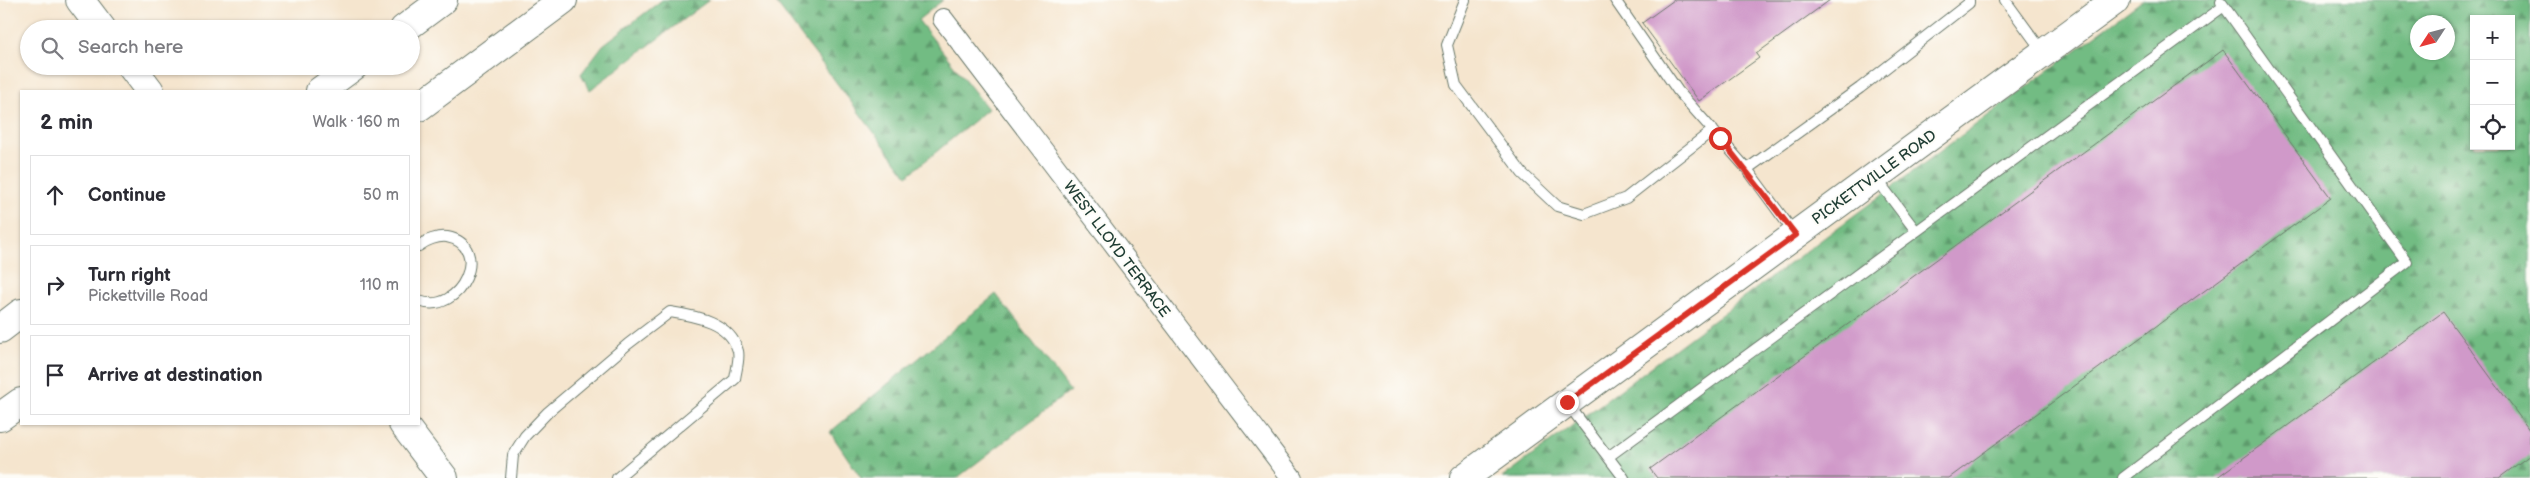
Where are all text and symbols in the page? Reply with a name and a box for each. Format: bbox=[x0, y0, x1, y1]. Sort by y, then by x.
north arrow bbox=[2410, 15, 2455, 60]
map controls bbox=[2470, 15, 2515, 150]
button: + bbox=[2470, 15, 2515, 60]
search box bbox=[20, 20, 420, 75]
icon: search bbox=[38, 34, 66, 62]
text: Search here bbox=[78, 36, 183, 59]
button: − bbox=[2470, 60, 2515, 105]
button: locate bbox=[2470, 105, 2515, 150]
text: 2 min bbox=[40, 110, 93, 135]
text: Walk · 160 m bbox=[312, 113, 400, 132]
street label: PICKETTVILLE ROAD bbox=[1808, 126, 1940, 229]
route start bbox=[1709, 127, 1732, 150]
street label: WEST LLOYD TERRACE bbox=[1059, 177, 1174, 321]
icon: ahead bbox=[41, 181, 69, 209]
text: Continue bbox=[88, 184, 166, 207]
text: 50 m bbox=[363, 186, 399, 205]
text: Turn right bbox=[88, 264, 171, 287]
icon: right bbox=[41, 271, 69, 299]
text: 110 m bbox=[360, 276, 399, 295]
text: Pickettville Road bbox=[88, 287, 208, 306]
icon: arrive bbox=[41, 361, 69, 389]
text: Arrive at destination bbox=[88, 364, 263, 387]
route end bbox=[1556, 391, 1579, 414]

